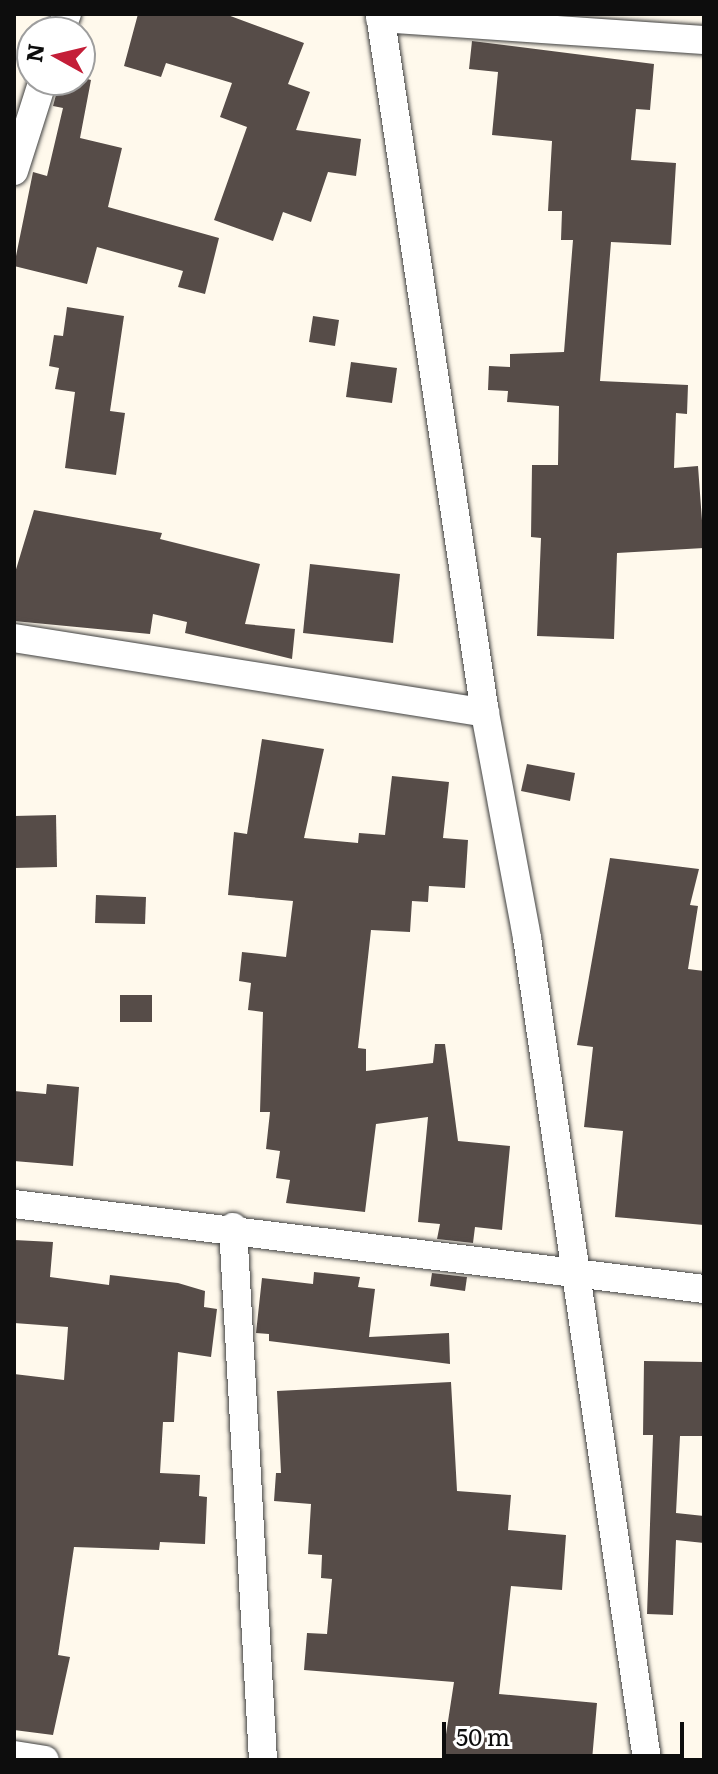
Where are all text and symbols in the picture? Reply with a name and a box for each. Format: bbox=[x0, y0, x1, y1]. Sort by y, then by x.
north arrow bbox=[16, 16, 96, 96]
text: N bbox=[16, 41, 51, 64]
scale bar bbox=[446, 1706, 688, 1756]
text: 50 m bbox=[456, 1718, 510, 1753]

